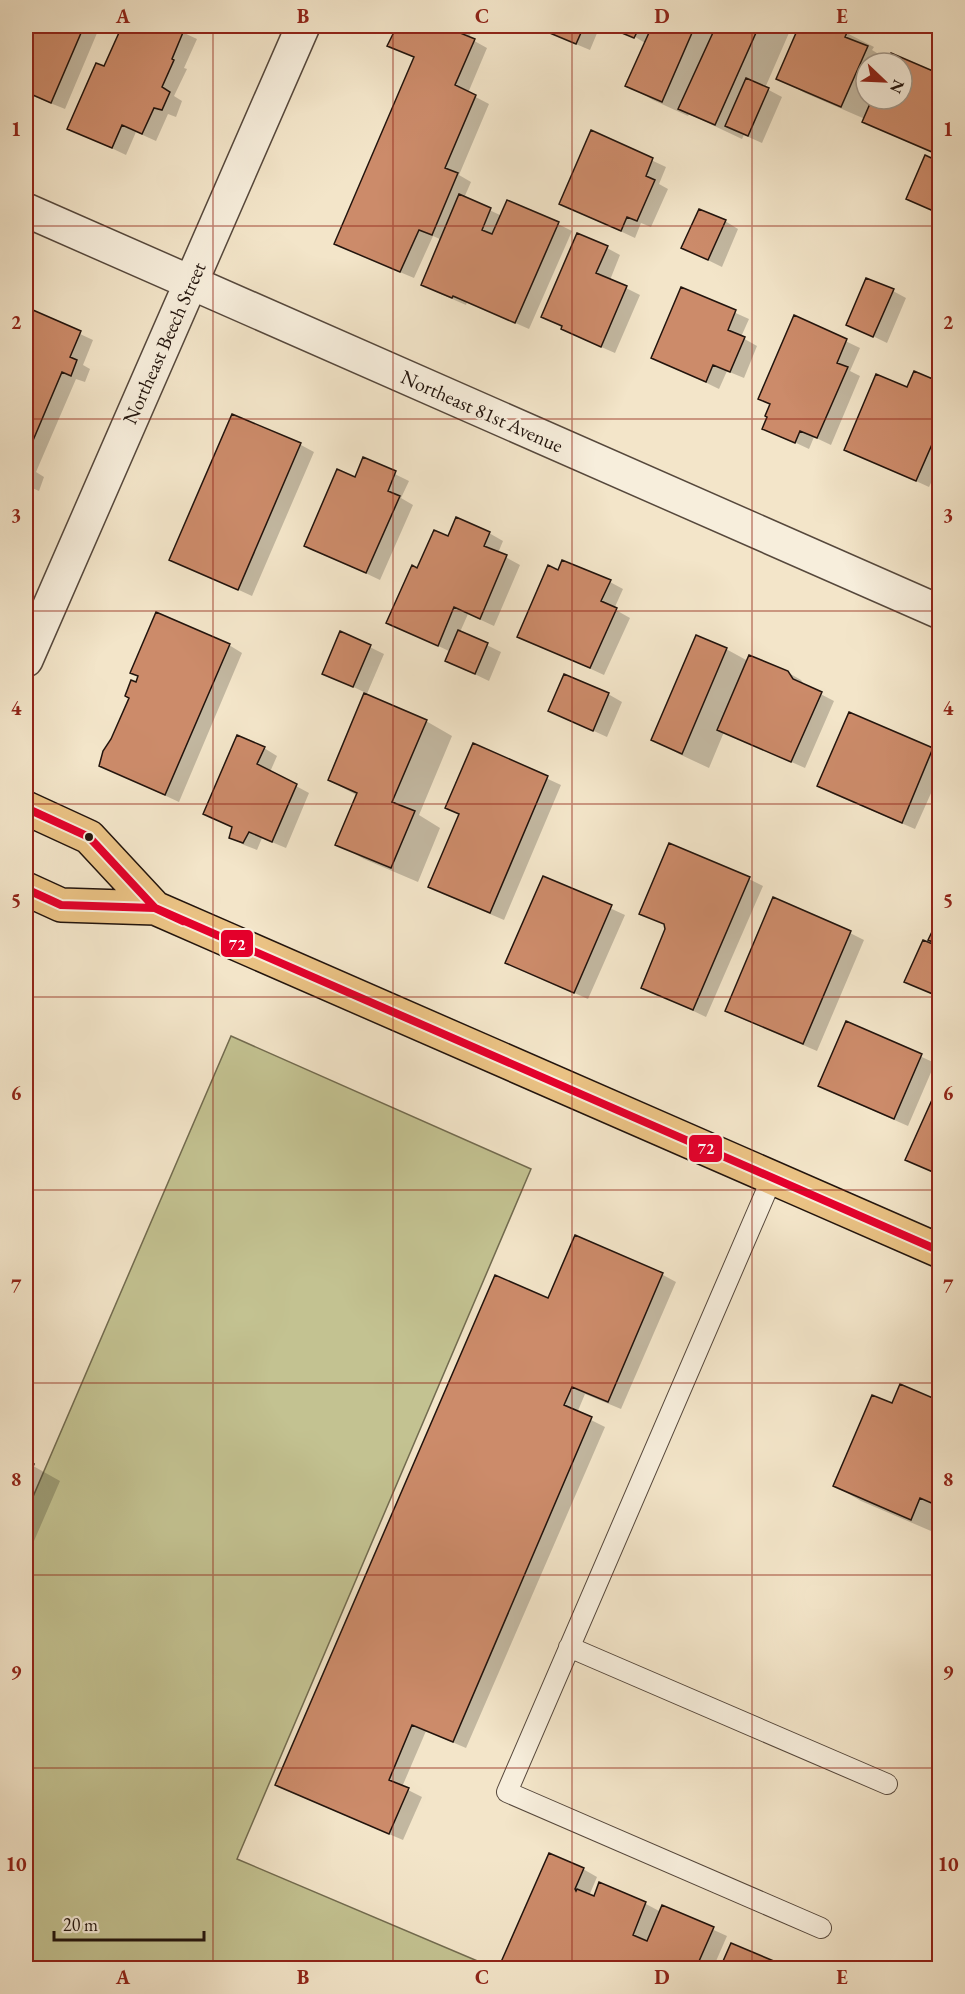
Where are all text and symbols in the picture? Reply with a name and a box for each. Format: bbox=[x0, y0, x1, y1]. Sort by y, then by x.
text: A bbox=[115, 3, 131, 29]
text: B bbox=[297, 3, 309, 29]
text: C bbox=[475, 3, 489, 29]
text: D bbox=[654, 3, 670, 29]
text: E bbox=[836, 3, 848, 29]
north arrow bbox=[854, 51, 914, 111]
text: N bbox=[885, 77, 910, 97]
text: 1 bbox=[11, 116, 21, 142]
text: 1 bbox=[943, 116, 953, 142]
street label: Northeast Beech Street bbox=[117, 257, 212, 428]
text: 2 bbox=[11, 309, 22, 335]
text: 2 bbox=[943, 309, 954, 335]
street label: Northeast 81st Avenue bbox=[397, 364, 567, 459]
text: 3 bbox=[11, 502, 21, 528]
text: 3 bbox=[943, 502, 953, 528]
text: 4 bbox=[11, 695, 22, 721]
text: 4 bbox=[943, 695, 954, 721]
unlabelled marker bbox=[83, 831, 95, 843]
text: 5 bbox=[11, 887, 21, 913]
text: 5 bbox=[943, 887, 953, 913]
line badge: 72 bbox=[220, 929, 254, 958]
text: 72 bbox=[229, 934, 246, 955]
text: 6 bbox=[11, 1080, 22, 1106]
text: 6 bbox=[943, 1080, 954, 1106]
line badge: 72 bbox=[688, 1134, 723, 1163]
text: 72 bbox=[698, 1138, 715, 1159]
text: 7 bbox=[11, 1273, 22, 1299]
text: 7 bbox=[943, 1273, 954, 1299]
text: 8 bbox=[11, 1466, 21, 1492]
text: 8 bbox=[943, 1466, 953, 1492]
text: 9 bbox=[11, 1659, 22, 1685]
text: 9 bbox=[943, 1659, 954, 1685]
text: 10 bbox=[5, 1851, 27, 1877]
text: 10 bbox=[937, 1851, 959, 1877]
scale bar bbox=[54, 1904, 204, 1942]
text: 20 m bbox=[63, 1913, 98, 1936]
text: A bbox=[115, 1964, 131, 1990]
text: B bbox=[297, 1964, 309, 1990]
text: C bbox=[475, 1964, 489, 1990]
text: D bbox=[654, 1964, 670, 1990]
text: E bbox=[836, 1964, 848, 1990]

